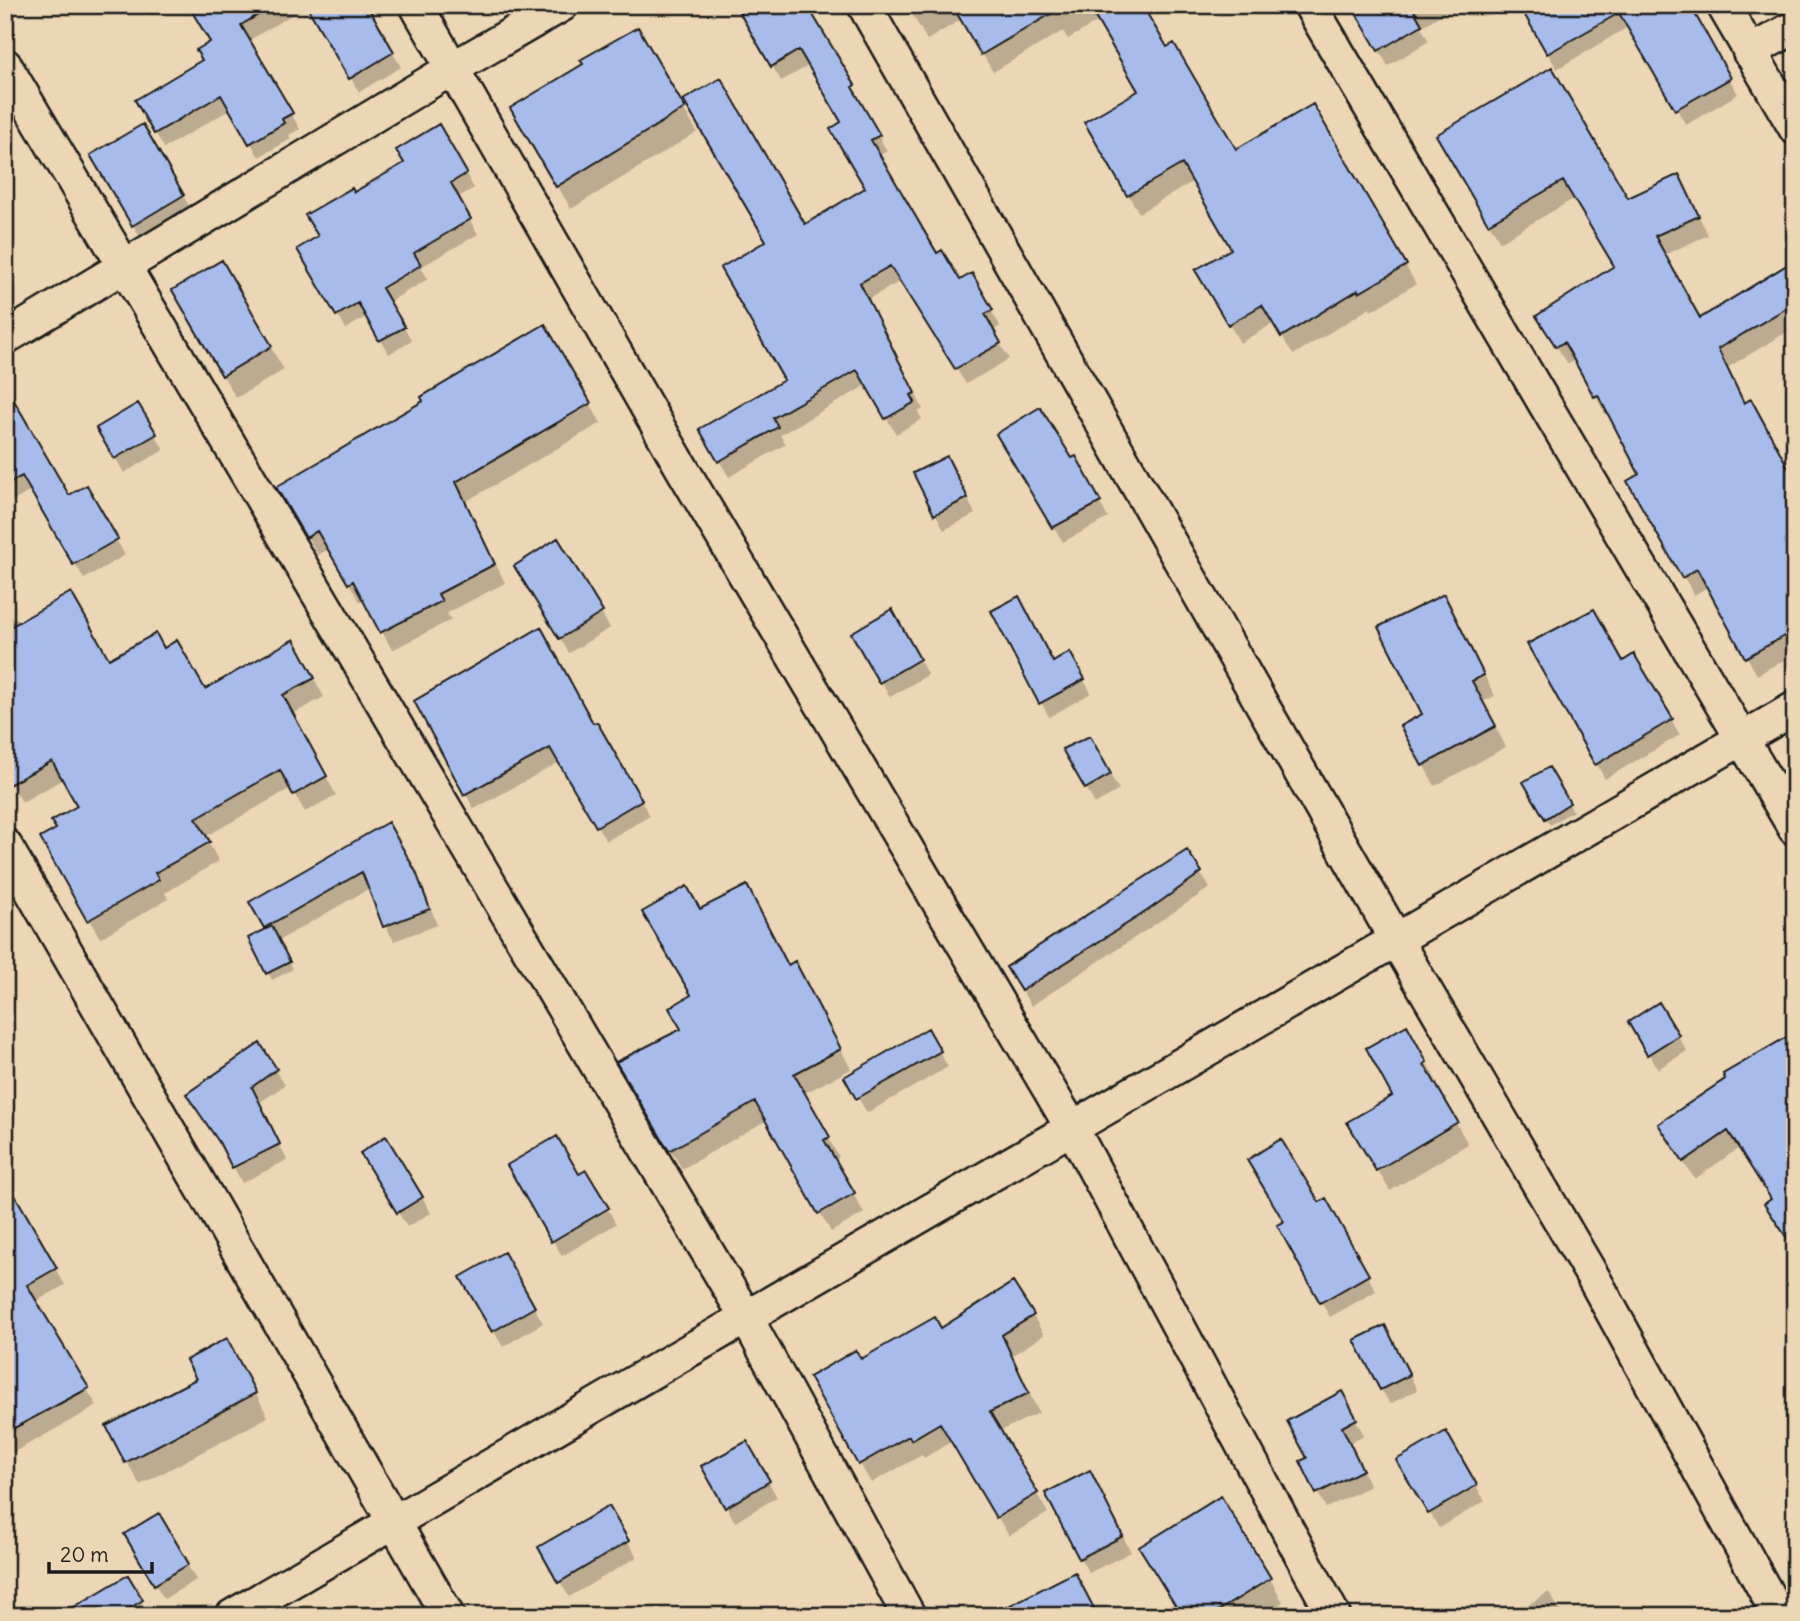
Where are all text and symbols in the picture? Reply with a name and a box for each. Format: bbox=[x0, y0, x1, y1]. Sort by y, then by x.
scale bar bbox=[49, 1530, 152, 1574]
text: 20 m bbox=[60, 1541, 109, 1568]

